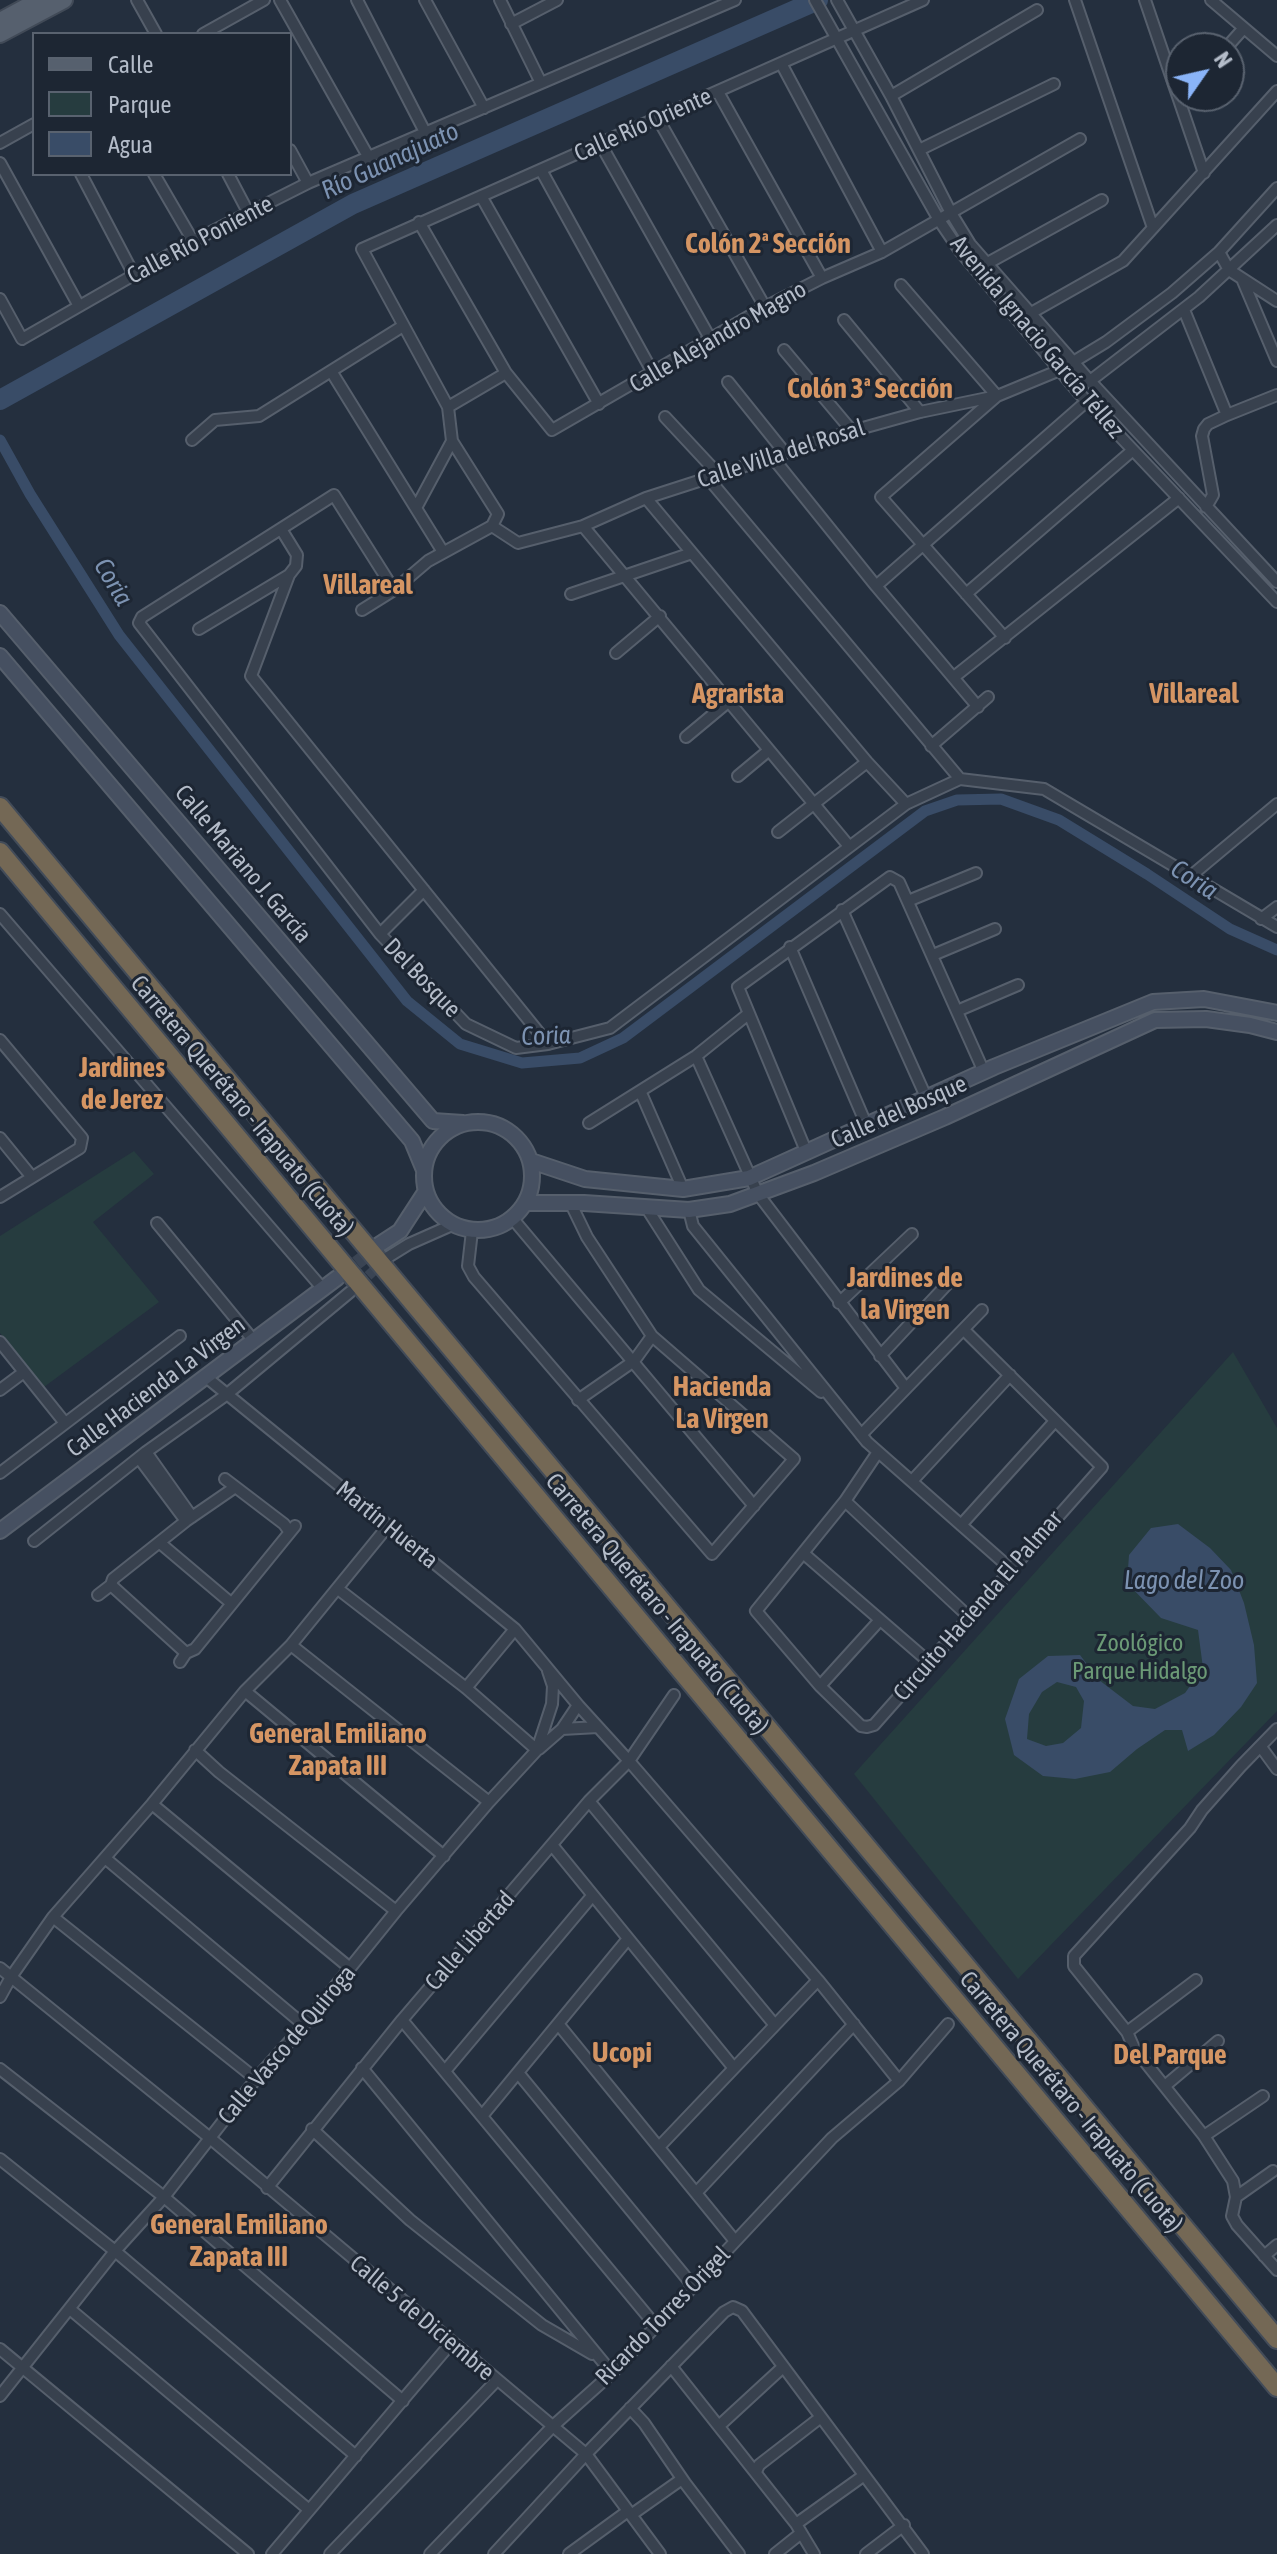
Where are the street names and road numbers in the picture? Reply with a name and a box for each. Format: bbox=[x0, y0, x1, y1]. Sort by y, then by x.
street label: Calle Río Oriente bbox=[570, 82, 716, 168]
street label: Calle Río Poniente bbox=[122, 190, 278, 290]
street label: Avenida Ignacio García Téllez bbox=[944, 230, 1130, 444]
street label: Calle Alejandro Magno bbox=[625, 275, 811, 399]
street label: Calle Villa del Rosal bbox=[694, 413, 868, 495]
street label: Calle Mariano J. García bbox=[169, 779, 317, 949]
street label: Del Bosque bbox=[377, 932, 467, 1024]
street label: Carretera Querétaro - Irapuato (Cuota) bbox=[124, 970, 360, 1242]
street label: Calle del Bosque bbox=[827, 1069, 971, 1155]
street label: Calle Hacienda La Virgen bbox=[61, 1310, 251, 1464]
street label: Carretera Querétaro - Irapuato (Cuota) bbox=[539, 1468, 775, 1740]
street label: Martín Huerta bbox=[330, 1475, 444, 1575]
street label: Circuito Hacienda El Palmar bbox=[888, 1505, 1068, 1707]
street label: Calle Libertad bbox=[419, 1886, 521, 1996]
street label: Calle Vasco de Quiroga bbox=[212, 1960, 362, 2130]
street label: Carretera Querétaro - Irapuato (Cuota) bbox=[953, 1966, 1189, 2238]
street label: Ricardo Torres Origel bbox=[590, 2241, 736, 2391]
street label: Calle 5 de Diciembre bbox=[344, 2249, 500, 2387]

